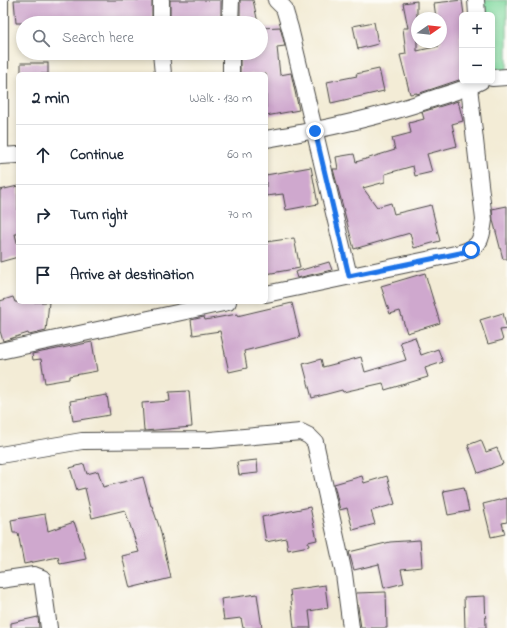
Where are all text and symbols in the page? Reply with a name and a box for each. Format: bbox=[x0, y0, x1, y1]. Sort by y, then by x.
north arrow bbox=[411, 12, 447, 48]
map controls bbox=[459, 12, 495, 84]
button: + bbox=[459, 12, 495, 48]
search box bbox=[16, 16, 268, 60]
icon: search bbox=[30, 27, 52, 49]
text: Search here bbox=[62, 27, 134, 49]
button: − bbox=[459, 48, 495, 84]
text: 2 min bbox=[32, 86, 69, 111]
text: Walk · 130 m bbox=[189, 89, 252, 108]
route end bbox=[306, 122, 324, 140]
icon: ahead bbox=[32, 144, 54, 166]
text: Continue bbox=[70, 144, 124, 166]
text: 60 m bbox=[227, 145, 252, 164]
icon: right bbox=[32, 204, 54, 226]
text: Turn right bbox=[70, 204, 128, 226]
text: 70 m bbox=[228, 205, 252, 224]
route start bbox=[462, 241, 480, 259]
icon: arrive bbox=[32, 264, 54, 286]
text: Arrive at destination bbox=[70, 264, 194, 286]

